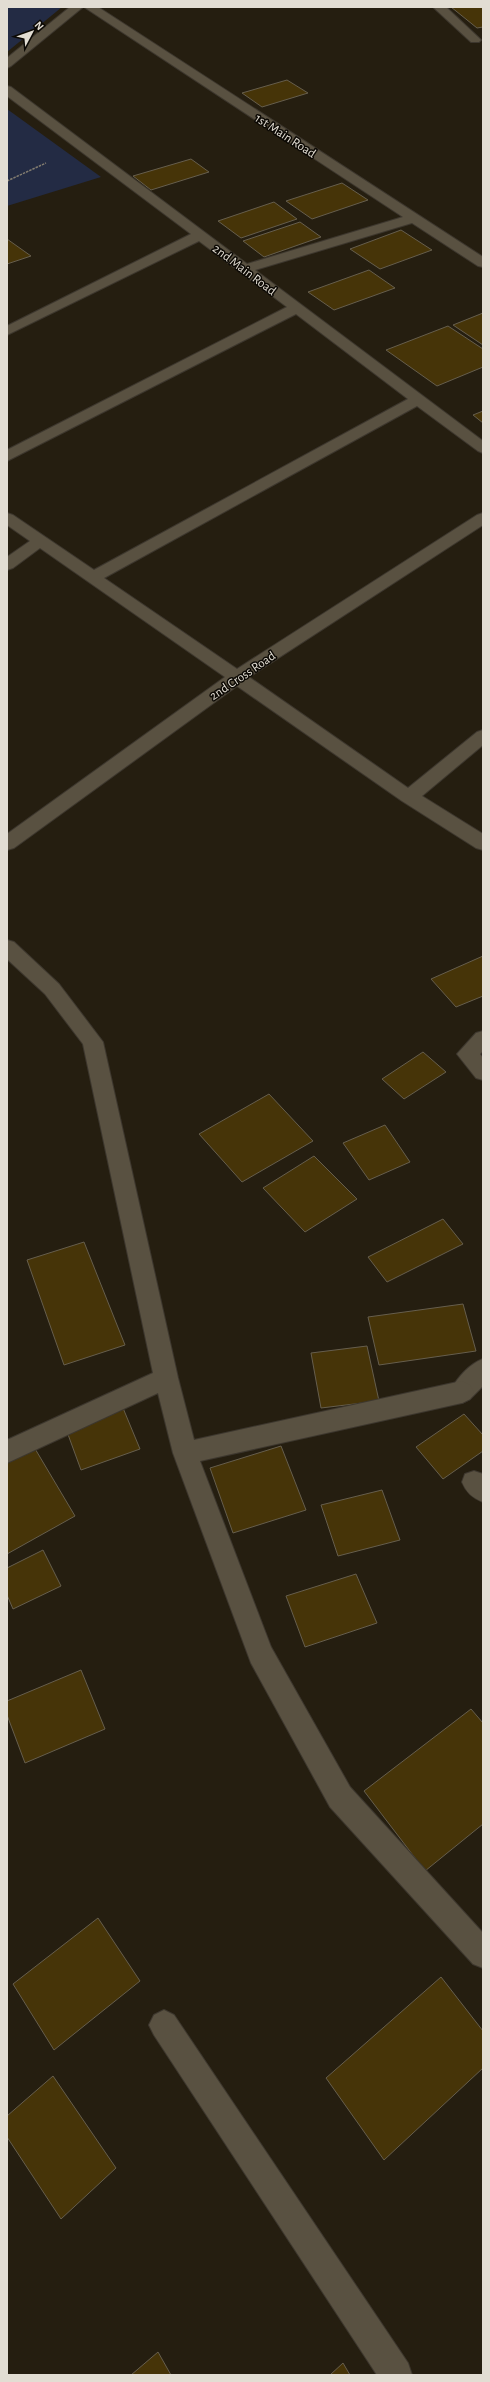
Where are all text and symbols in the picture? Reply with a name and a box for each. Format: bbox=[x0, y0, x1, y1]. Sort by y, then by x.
north arrow bbox=[12, 12, 52, 52]
text: N bbox=[33, 19, 46, 32]
street label: 1st Main Road bbox=[252, 112, 318, 161]
street label: 2nd Main Road bbox=[210, 242, 278, 298]
street label: 2nd Cross Road bbox=[208, 649, 278, 703]

